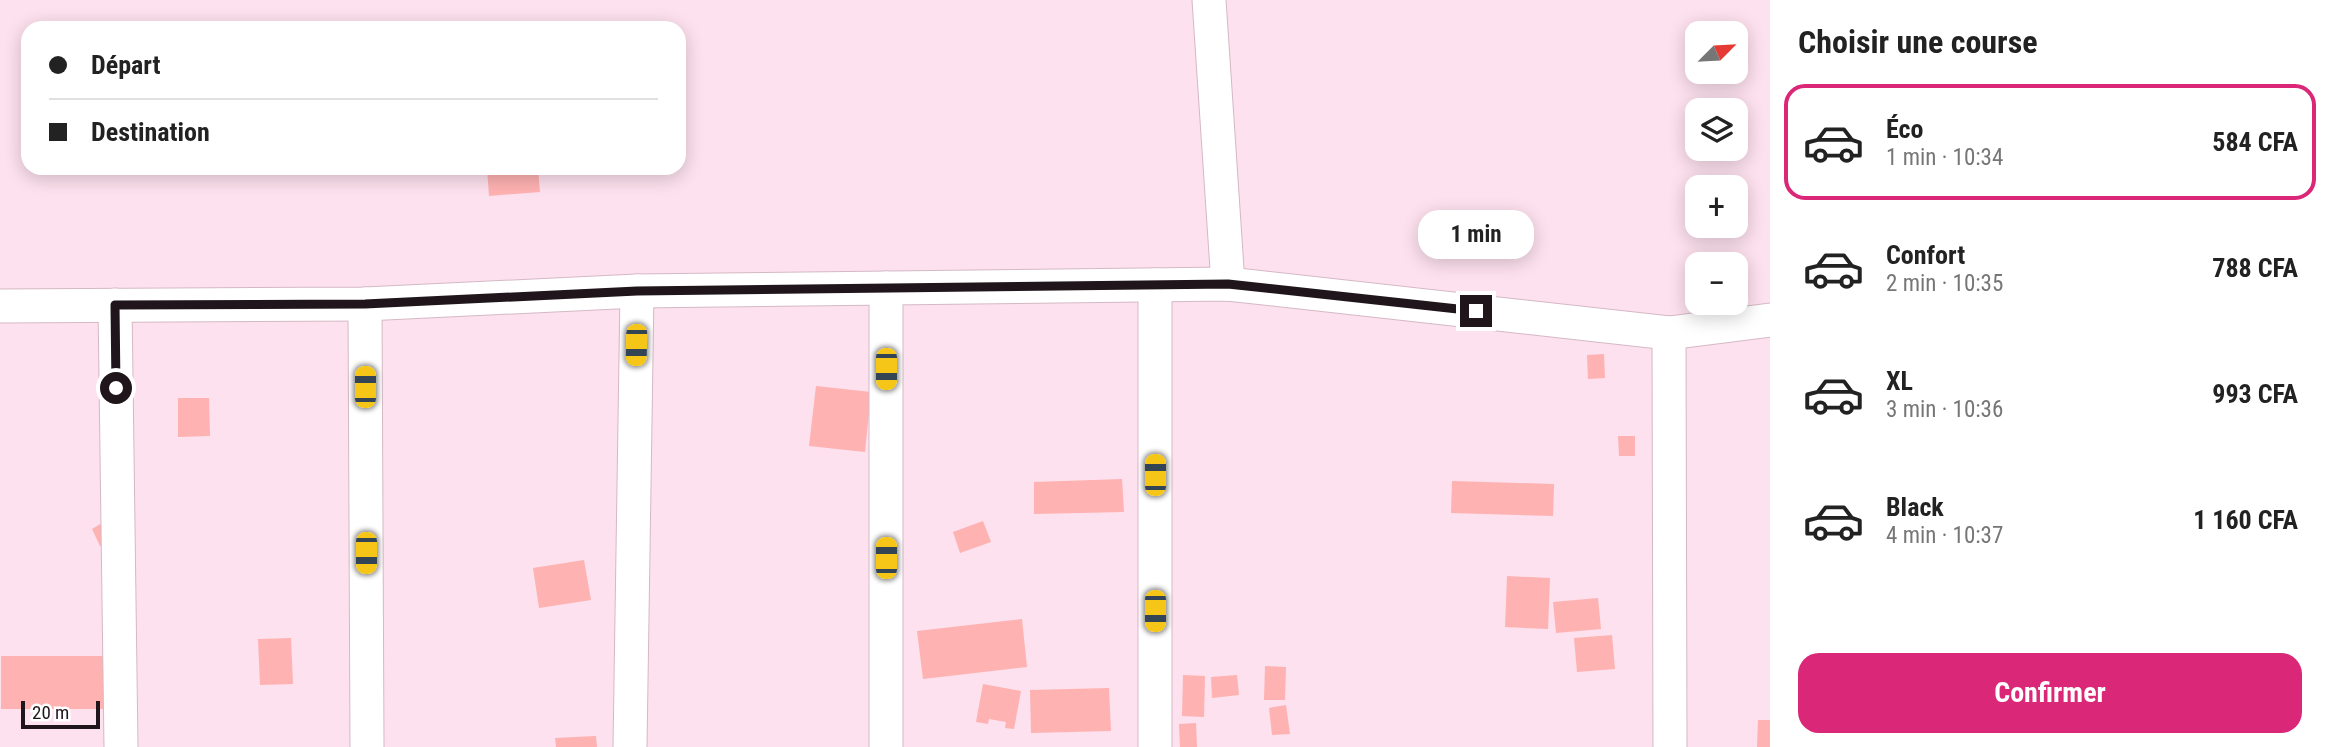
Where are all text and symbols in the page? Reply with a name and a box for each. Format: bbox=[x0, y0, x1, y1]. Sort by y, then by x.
north arrow bbox=[1685, 21, 1748, 84]
map controls bbox=[1685, 21, 1748, 315]
text: Choisir une course bbox=[1798, 23, 2038, 61]
text: Départ bbox=[91, 50, 160, 80]
button: layers bbox=[1685, 98, 1748, 161]
icon: car bbox=[1802, 111, 1865, 174]
text: Éco bbox=[1886, 114, 1923, 144]
text: Destination bbox=[91, 117, 210, 147]
text: 584 CFA bbox=[2212, 127, 2298, 157]
text: 1 min · 10:34 bbox=[1886, 144, 2003, 171]
button: + bbox=[1685, 175, 1748, 238]
callout: 1 min bbox=[1418, 210, 1534, 258]
text: 1 min bbox=[1450, 221, 1502, 248]
icon: car bbox=[1802, 237, 1865, 300]
text: Confort bbox=[1886, 240, 1965, 270]
button: − bbox=[1685, 252, 1748, 315]
text: 788 CFA bbox=[2212, 253, 2298, 283]
text: 2 min · 10:35 bbox=[1886, 270, 2003, 297]
route end bbox=[1460, 295, 1492, 327]
car bbox=[626, 324, 647, 366]
car bbox=[876, 348, 897, 390]
icon: car bbox=[1802, 363, 1865, 426]
car bbox=[355, 366, 376, 408]
text: XL bbox=[1886, 366, 1913, 396]
route start bbox=[100, 372, 132, 404]
text: 993 CFA bbox=[2212, 379, 2298, 409]
text: 3 min · 10:36 bbox=[1886, 396, 2003, 423]
car bbox=[1145, 454, 1166, 496]
icon: car bbox=[1802, 489, 1865, 552]
text: Black bbox=[1886, 492, 1944, 522]
text: 1 160 CFA bbox=[2193, 505, 2298, 535]
text: 4 min · 10:37 bbox=[1886, 522, 2003, 549]
car bbox=[356, 532, 377, 574]
car bbox=[876, 537, 897, 579]
car bbox=[1145, 590, 1166, 632]
button: Confirmer bbox=[1798, 653, 2302, 733]
scale bar bbox=[21, 698, 100, 730]
text: 20 m bbox=[32, 701, 69, 724]

